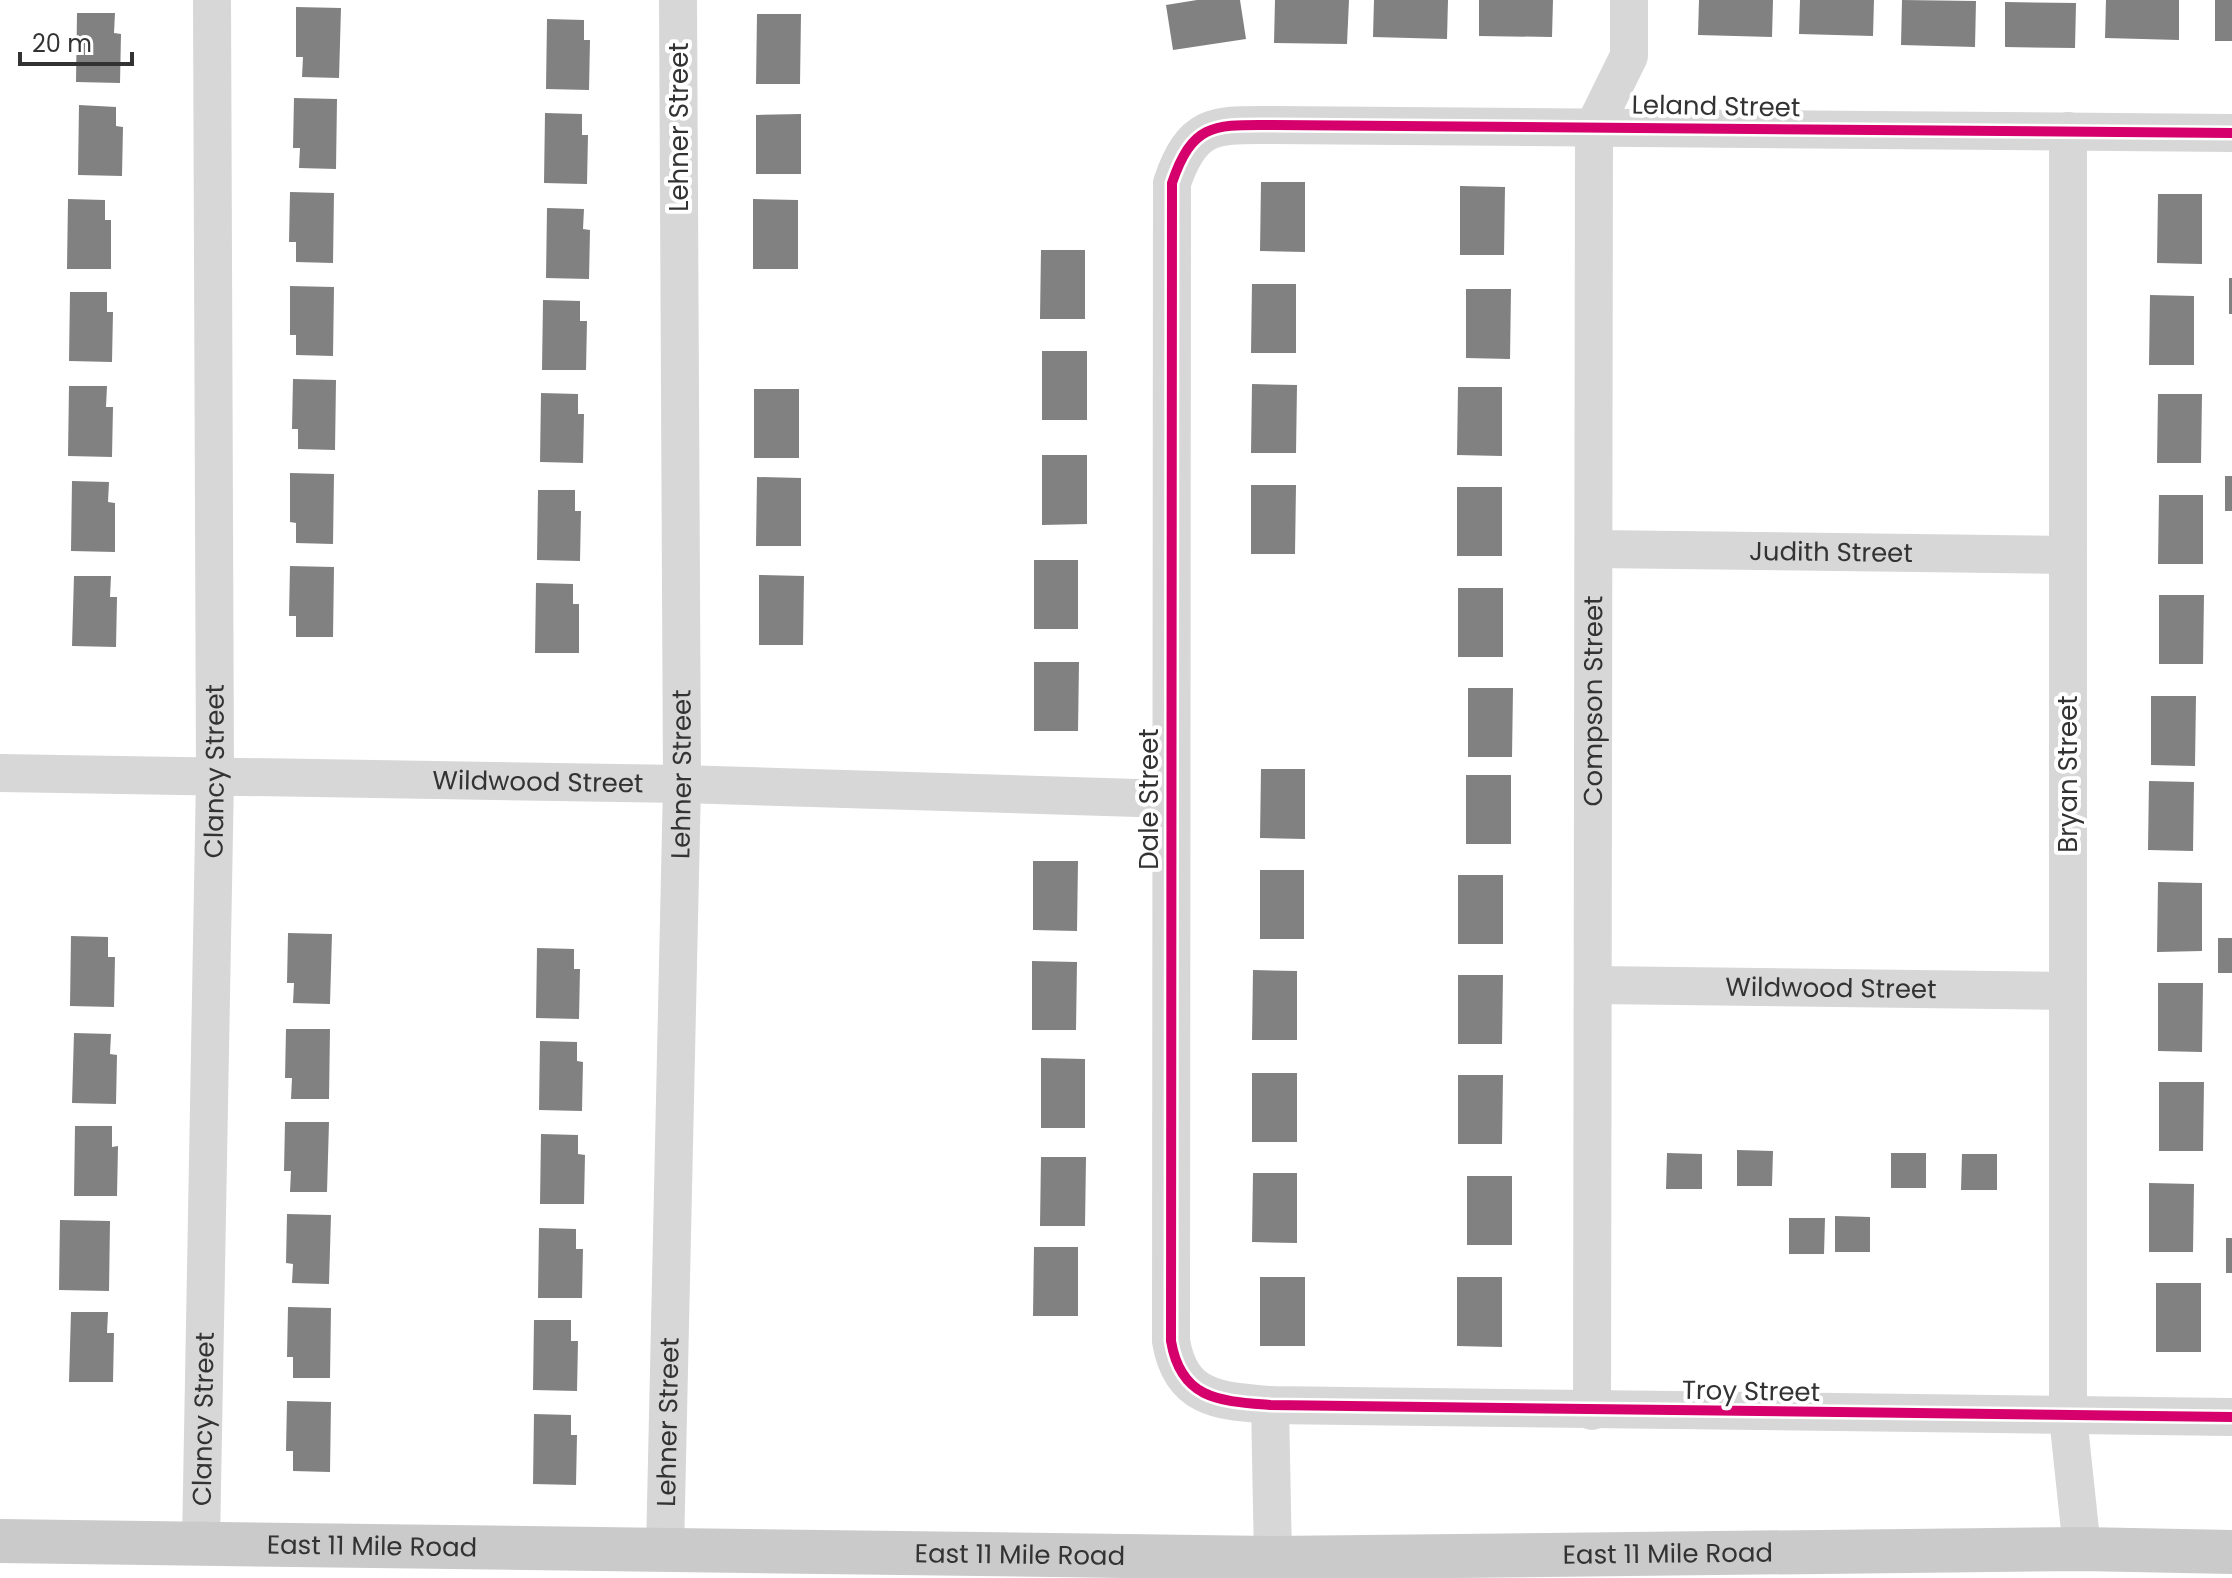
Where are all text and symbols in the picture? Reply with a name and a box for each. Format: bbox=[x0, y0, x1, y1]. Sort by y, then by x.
scale bar bbox=[20, 16, 132, 66]
text: 20 m bbox=[32, 27, 92, 60]
street label: Lehner Street bbox=[661, 42, 697, 212]
street label: Leland Street bbox=[1631, 87, 1801, 125]
street label: Judith Street bbox=[1749, 533, 1913, 571]
street label: Compson Street bbox=[1575, 595, 1611, 807]
street label: Clancy Street bbox=[196, 684, 233, 859]
street label: Lehner Street bbox=[662, 689, 700, 859]
street label: Bryan Street bbox=[2050, 695, 2086, 853]
street label: Dale Street bbox=[1131, 728, 1167, 870]
street label: Wildwood Street bbox=[432, 762, 644, 801]
street label: Wildwood Street bbox=[1725, 969, 1937, 1007]
street label: Clancy Street bbox=[184, 1332, 223, 1506]
street label: Lehner Street bbox=[648, 1337, 688, 1507]
street label: Troy Street bbox=[1682, 1372, 1820, 1410]
street label: East 11 Mile Road bbox=[267, 1527, 477, 1565]
street label: East 11 Mile Road bbox=[1562, 1534, 1773, 1573]
street label: East 11 Mile Road bbox=[914, 1535, 1125, 1574]

